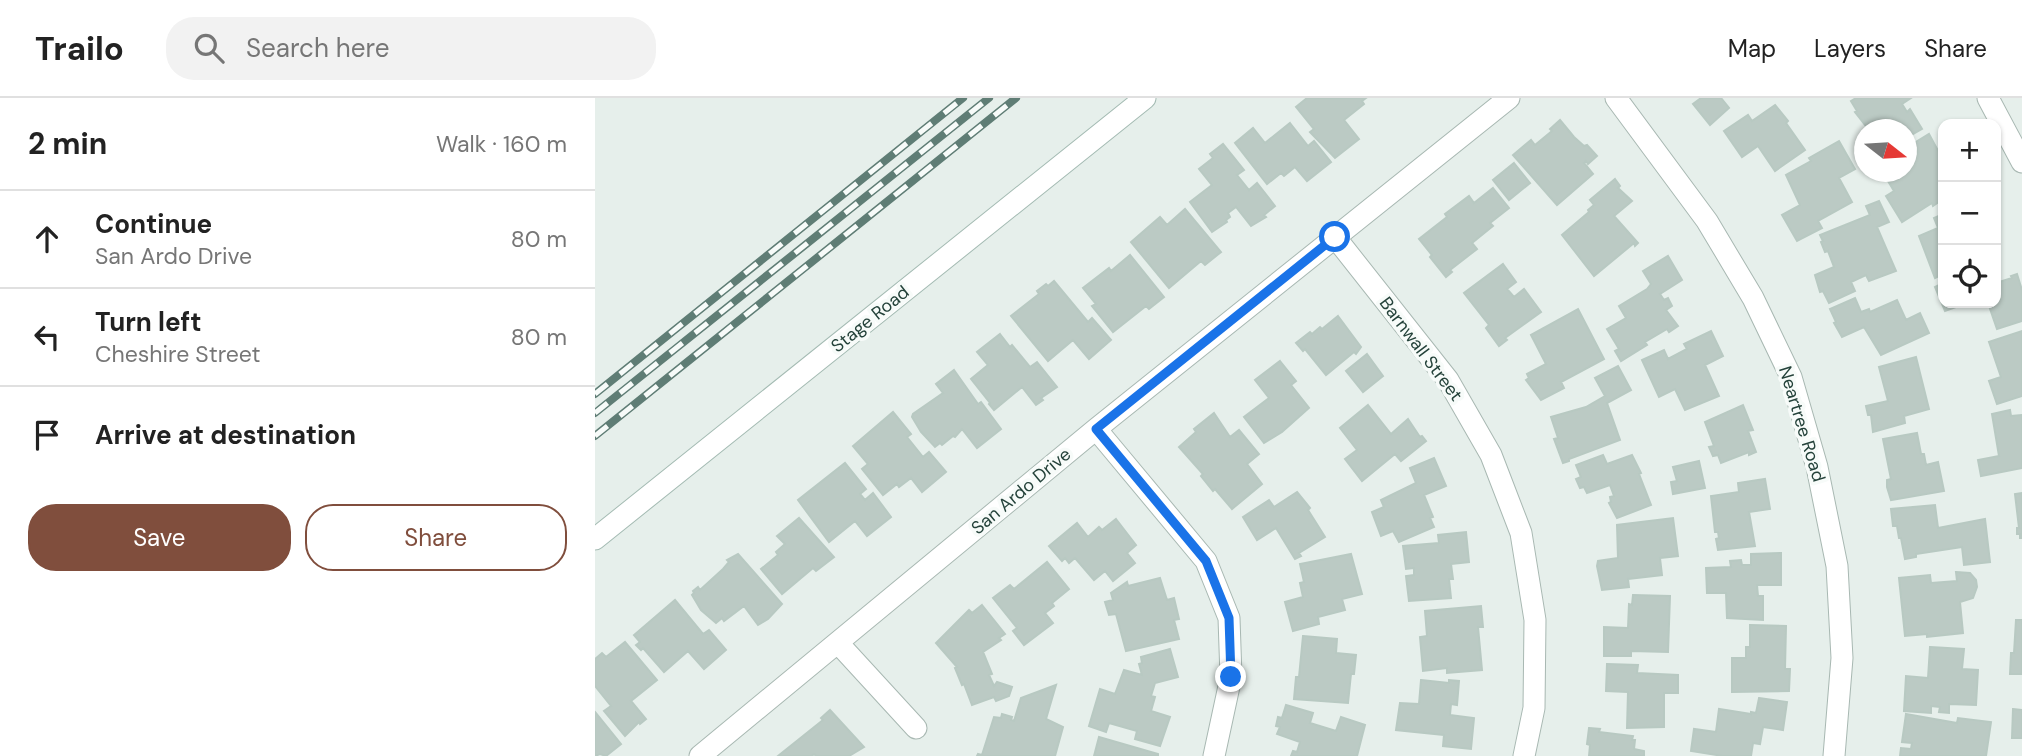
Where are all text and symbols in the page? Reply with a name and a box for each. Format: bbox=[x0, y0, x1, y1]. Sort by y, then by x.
search box bbox=[166, 17, 656, 80]
text: Trailo bbox=[35, 27, 124, 70]
icon: search bbox=[190, 29, 228, 67]
text: Search here bbox=[246, 31, 389, 65]
text: Map bbox=[1728, 33, 1776, 64]
text: Layers bbox=[1814, 33, 1886, 64]
text: Share bbox=[1924, 33, 1987, 64]
north arrow bbox=[1854, 119, 1917, 182]
map controls bbox=[1938, 119, 2001, 308]
button: + bbox=[1938, 119, 2001, 182]
text: 2 min bbox=[28, 124, 107, 163]
text: Walk · 160 m bbox=[436, 129, 567, 159]
button: − bbox=[1938, 182, 2001, 245]
text: Continue bbox=[95, 207, 212, 241]
icon: ahead bbox=[28, 220, 66, 258]
route start bbox=[1319, 221, 1350, 252]
text: 80 m bbox=[511, 224, 567, 254]
text: San Ardo Drive bbox=[95, 241, 252, 271]
button: locate bbox=[1938, 245, 2001, 308]
street label: Stage Road bbox=[826, 280, 914, 358]
street label: Barnwall Street bbox=[1374, 292, 1468, 406]
text: Turn left bbox=[95, 305, 202, 339]
icon: left bbox=[28, 318, 66, 356]
text: 80 m bbox=[511, 322, 567, 352]
text: Cheshire Street bbox=[95, 339, 261, 369]
street label: Neartree Road bbox=[1773, 363, 1831, 485]
icon: arrive bbox=[28, 416, 66, 454]
text: Arrive at destination bbox=[95, 418, 356, 452]
street label: San Ardo Drive bbox=[966, 442, 1076, 540]
button: Save bbox=[28, 504, 291, 571]
button: Share bbox=[305, 504, 567, 571]
route end bbox=[1215, 661, 1246, 692]

